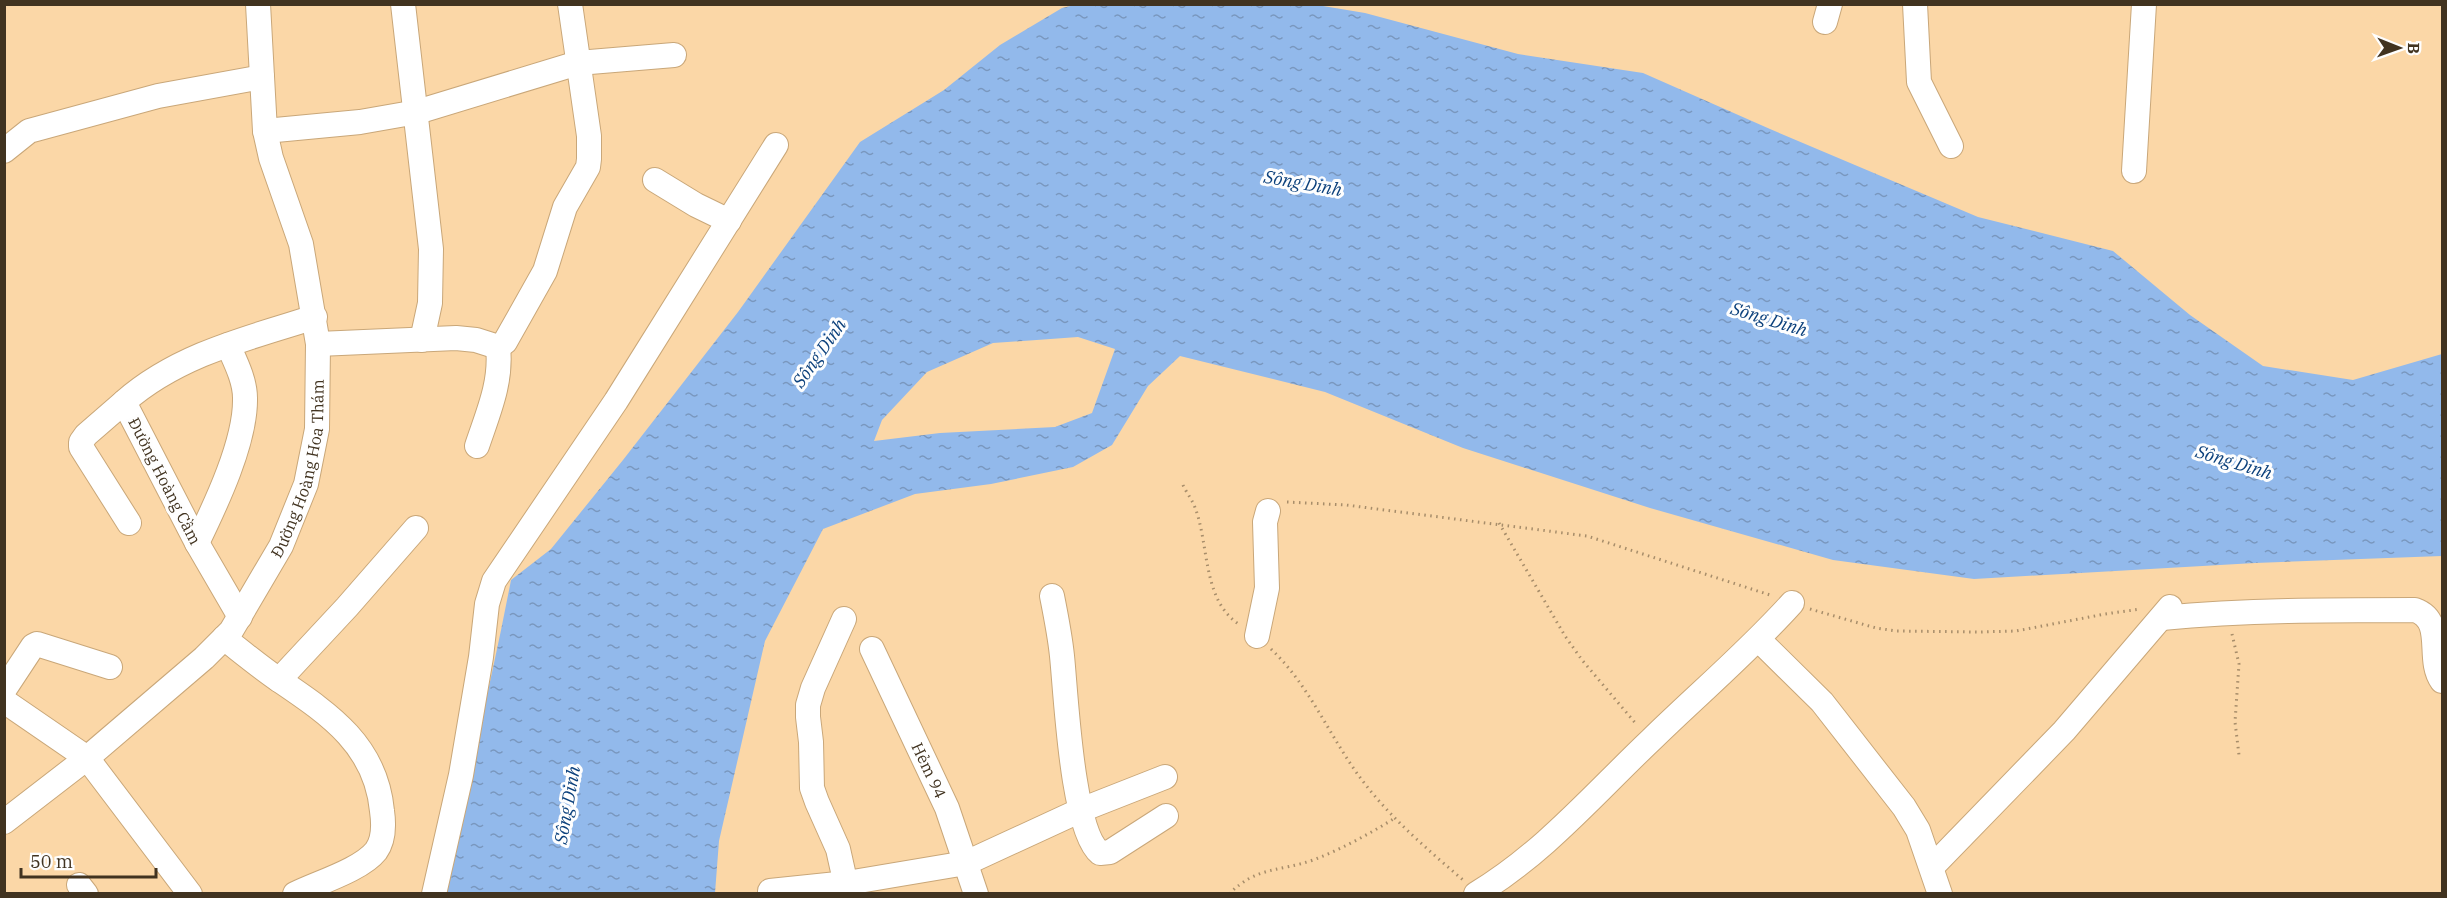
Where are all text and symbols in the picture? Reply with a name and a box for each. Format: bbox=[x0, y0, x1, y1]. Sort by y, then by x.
north arrow bbox=[2369, 18, 2429, 78]
text: B bbox=[2404, 42, 2424, 54]
water label: Sông Dinh bbox=[1261, 165, 1344, 201]
water label: Sông Dinh bbox=[1727, 296, 1810, 342]
water label: Sông Dinh bbox=[786, 314, 851, 393]
street label: Đường Hoàng Hoa Thám bbox=[266, 379, 328, 561]
street label: Đường Hoàng Cầm bbox=[124, 414, 206, 548]
water label: Sông Dinh bbox=[2192, 439, 2275, 485]
street label: Hẻm 94 bbox=[907, 739, 951, 801]
water label: Sông Dinh bbox=[549, 764, 585, 847]
scale bar bbox=[21, 841, 156, 879]
text: 50 m bbox=[30, 850, 73, 873]

